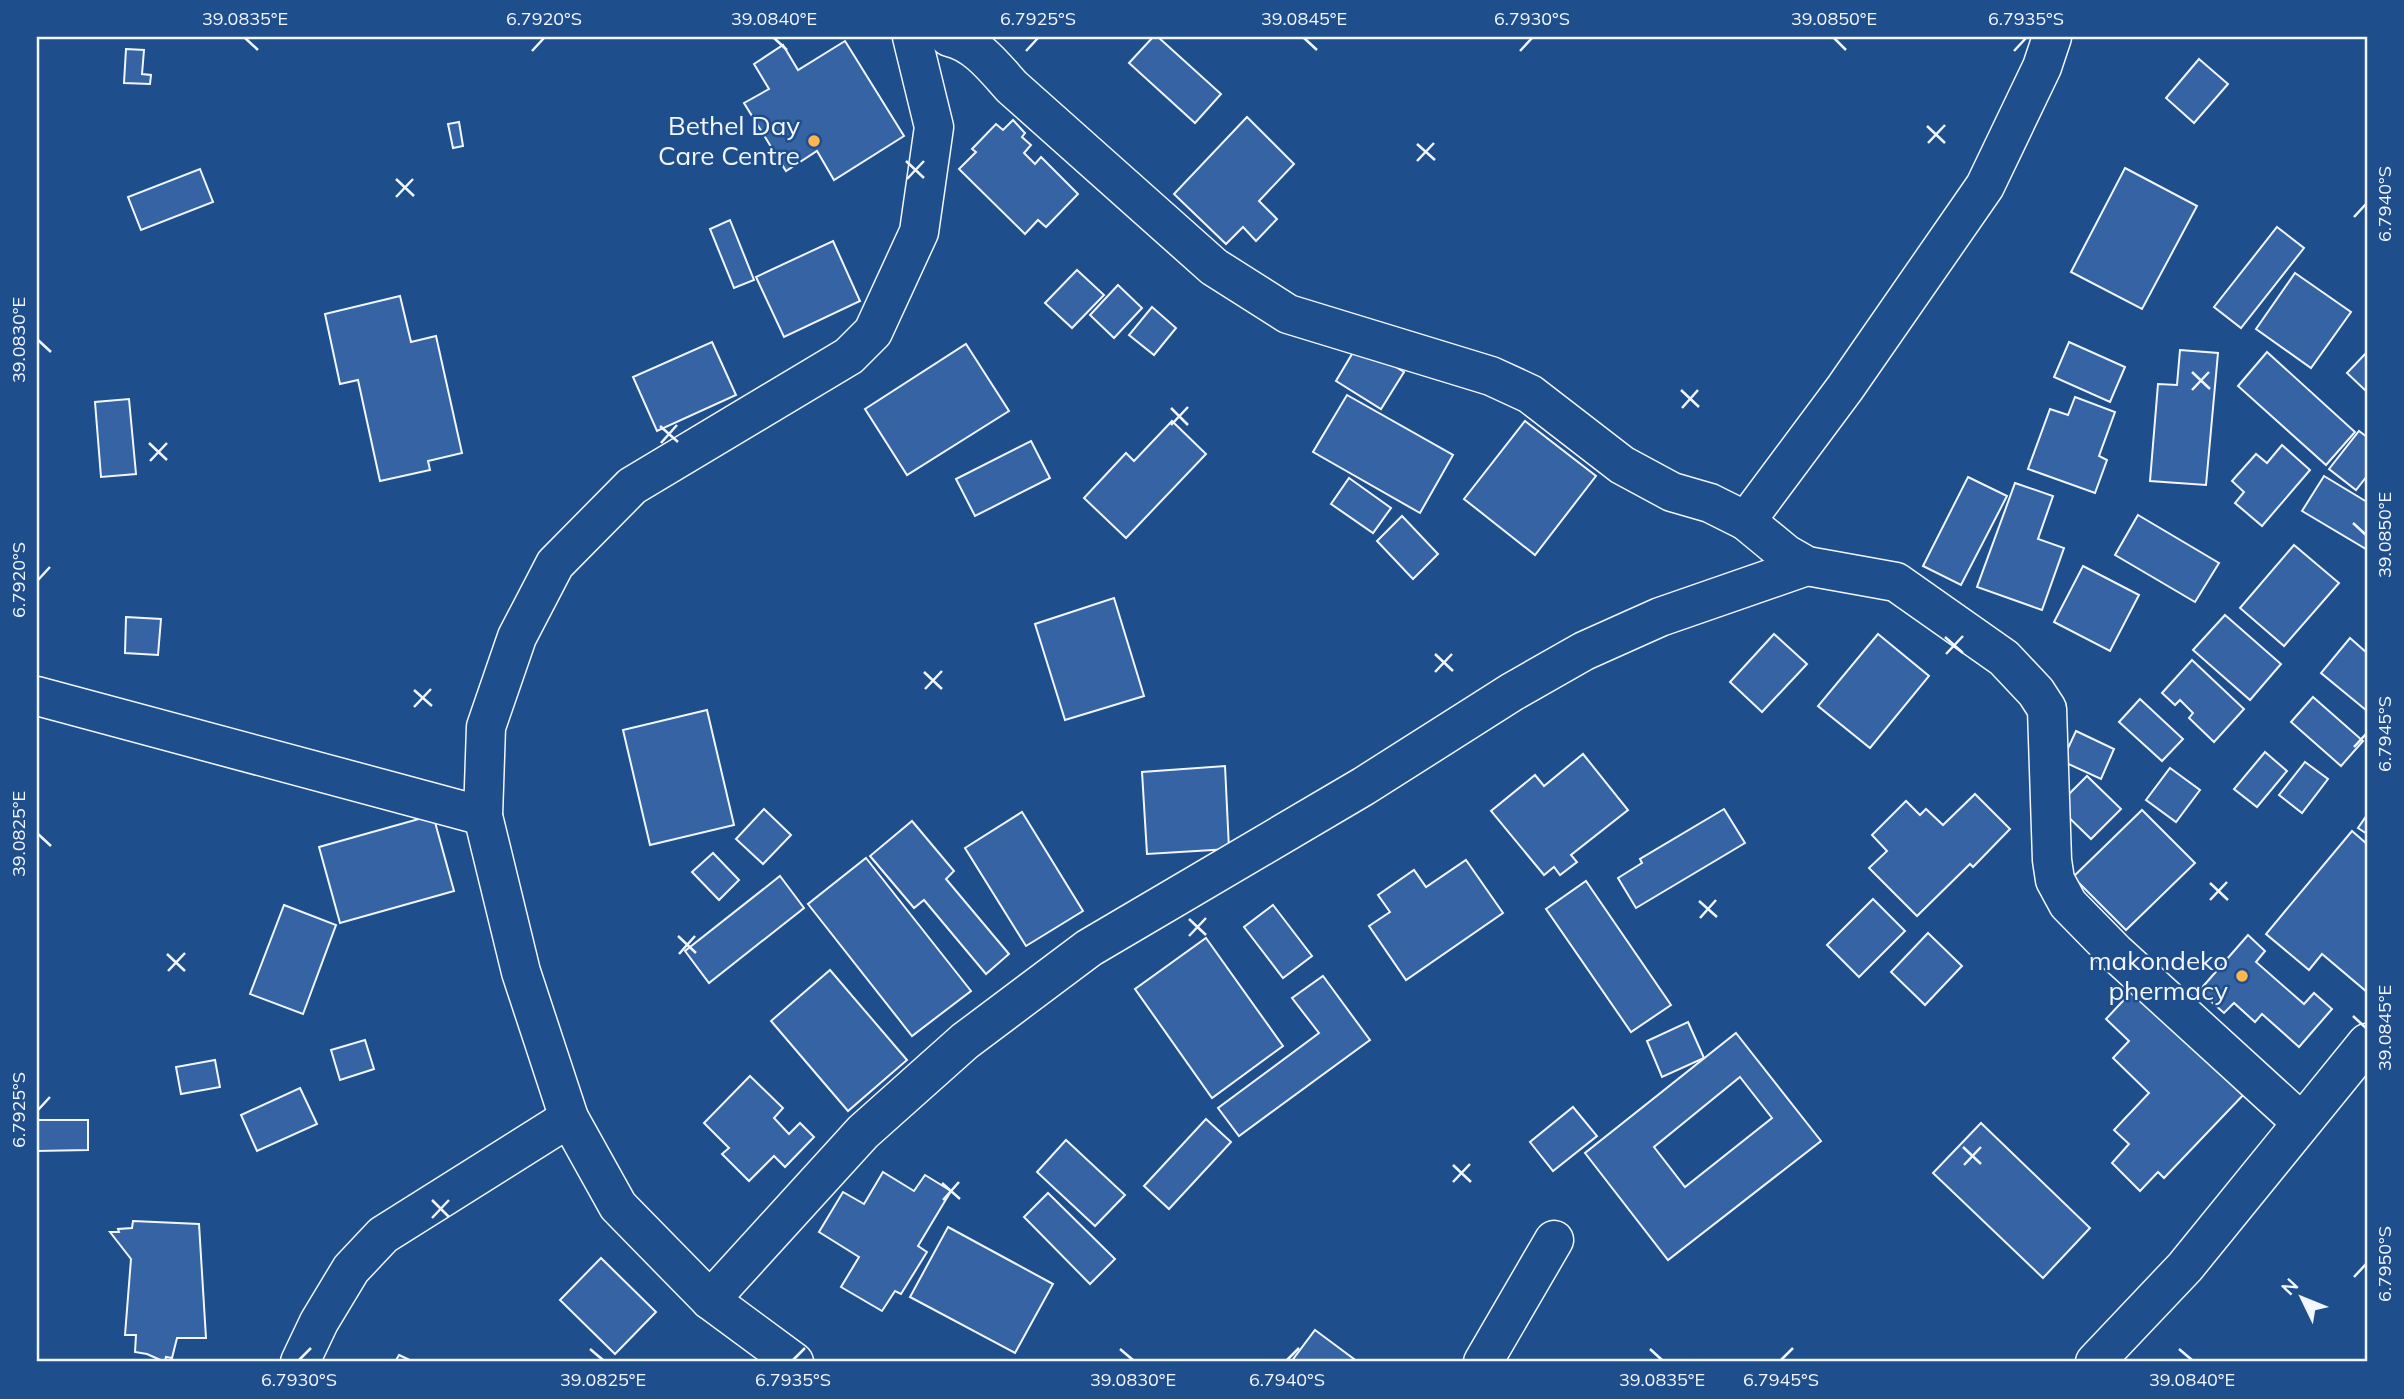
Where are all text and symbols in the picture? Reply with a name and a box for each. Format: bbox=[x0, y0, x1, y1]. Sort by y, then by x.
text: 39.0835°E bbox=[202, 7, 288, 30]
text: 6.7920°S bbox=[506, 7, 582, 30]
text: 39.0840°E bbox=[731, 7, 817, 30]
text: 6.7925°S bbox=[1000, 7, 1076, 30]
text: 39.0845°E bbox=[1261, 7, 1347, 30]
text: 6.7930°S bbox=[1494, 7, 1570, 30]
text: 39.0850°E bbox=[1791, 7, 1877, 30]
text: 6.7935°S bbox=[1988, 7, 2064, 30]
place label: Bethel Day Care Centre bbox=[658, 109, 800, 172]
marker: Bethel Day Care Centre bbox=[806, 133, 822, 149]
text: 6.7940°S bbox=[2373, 166, 2396, 242]
text: 39.0830°E bbox=[7, 297, 30, 383]
text: 39.0850°E bbox=[2373, 492, 2396, 578]
text: 6.7920°S bbox=[7, 542, 30, 618]
text: 6.7945°S bbox=[2373, 696, 2396, 772]
text: 39.0825°E bbox=[7, 791, 30, 877]
place label: makondeko phermacy bbox=[2089, 944, 2228, 1007]
marker: makondeko phermacy bbox=[2234, 968, 2250, 984]
text: 39.0845°E bbox=[2373, 985, 2396, 1071]
text: 6.7925°S bbox=[7, 1072, 30, 1148]
text: 6.7950°S bbox=[2373, 1226, 2396, 1302]
north arrow bbox=[2268, 1262, 2338, 1332]
text: N bbox=[2276, 1273, 2303, 1300]
text: 6.7930°S bbox=[261, 1368, 337, 1391]
text: 39.0825°E bbox=[560, 1368, 646, 1391]
text: 6.7935°S bbox=[755, 1368, 831, 1391]
text: 39.0830°E bbox=[1090, 1368, 1176, 1391]
text: 6.7940°S bbox=[1249, 1368, 1325, 1391]
text: 39.0835°E bbox=[1619, 1368, 1705, 1391]
text: 6.7945°S bbox=[1743, 1368, 1819, 1391]
text: 39.0840°E bbox=[2149, 1368, 2235, 1391]

